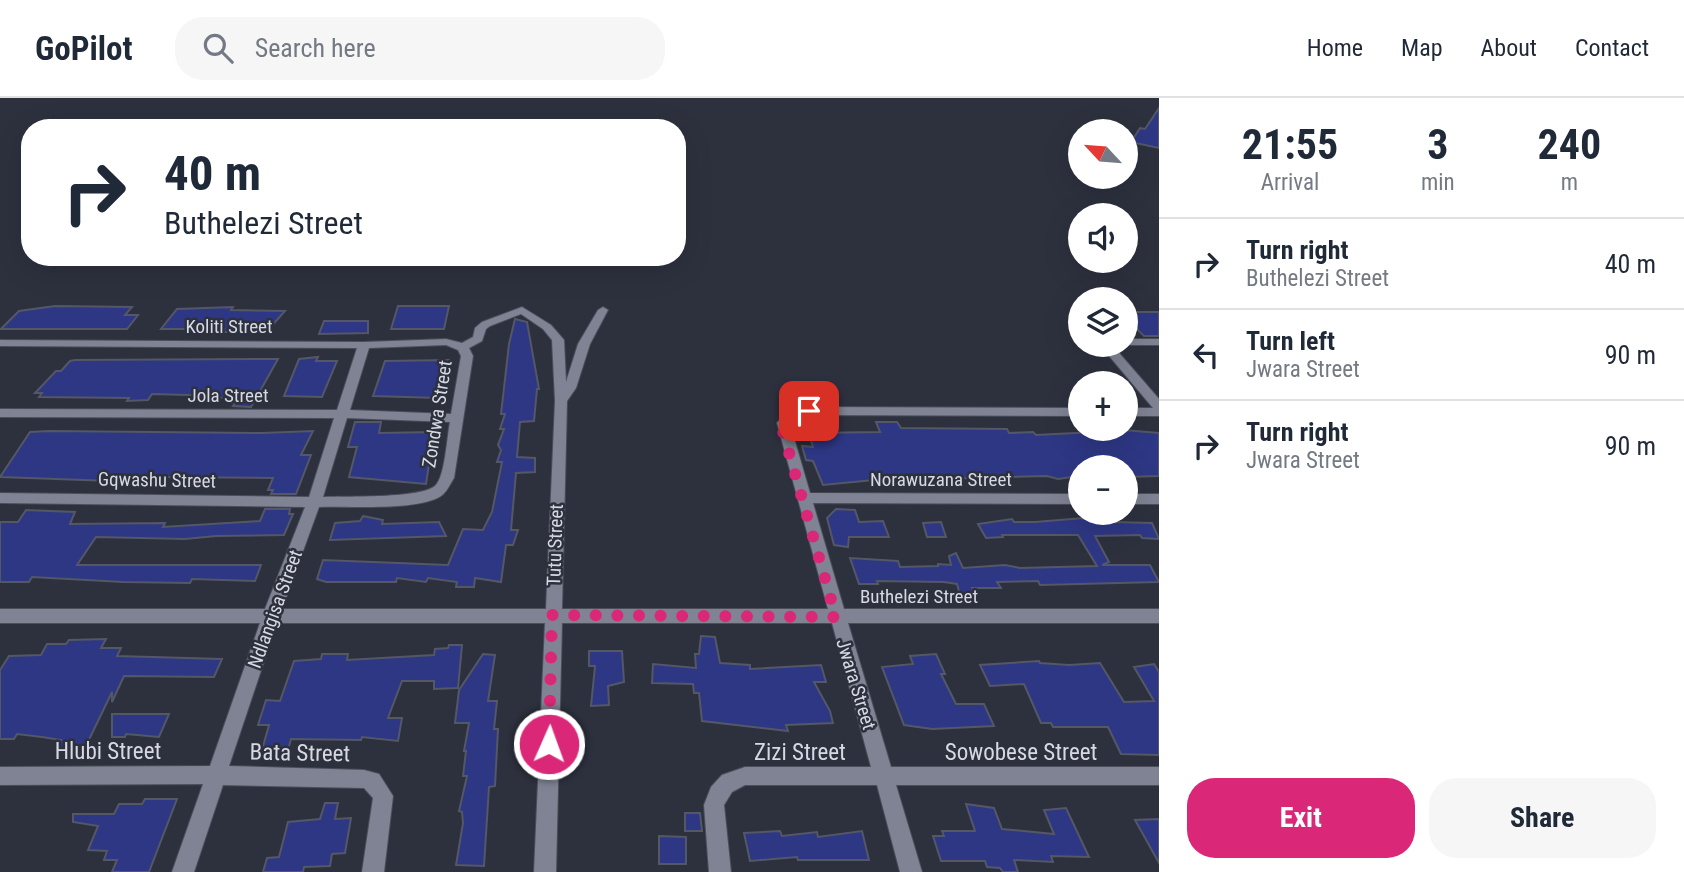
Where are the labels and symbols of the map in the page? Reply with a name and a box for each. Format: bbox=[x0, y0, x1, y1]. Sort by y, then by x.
north arrow bbox=[1068, 119, 1138, 189]
street label: Koliti Street bbox=[185, 315, 273, 338]
street label: Zondwa Street bbox=[417, 359, 457, 469]
pin bbox=[779, 381, 839, 441]
street label: Jola Street bbox=[187, 384, 269, 407]
street label: Gqwashu Street bbox=[98, 467, 216, 493]
street label: Norawuzana Street bbox=[870, 468, 1012, 491]
street label: Tutu Street bbox=[542, 504, 568, 586]
street label: Ndlangisa Street bbox=[243, 547, 307, 671]
street label: Buthelezi Street bbox=[860, 585, 978, 608]
street label: Jwara Street bbox=[831, 636, 881, 732]
position arrow bbox=[512, 707, 586, 781]
street label: Hlubi Street bbox=[55, 738, 161, 765]
street label: Bata Street bbox=[249, 739, 351, 767]
street label: Zizi Street bbox=[754, 739, 846, 766]
street label: Sowobese Street bbox=[945, 739, 1097, 766]

